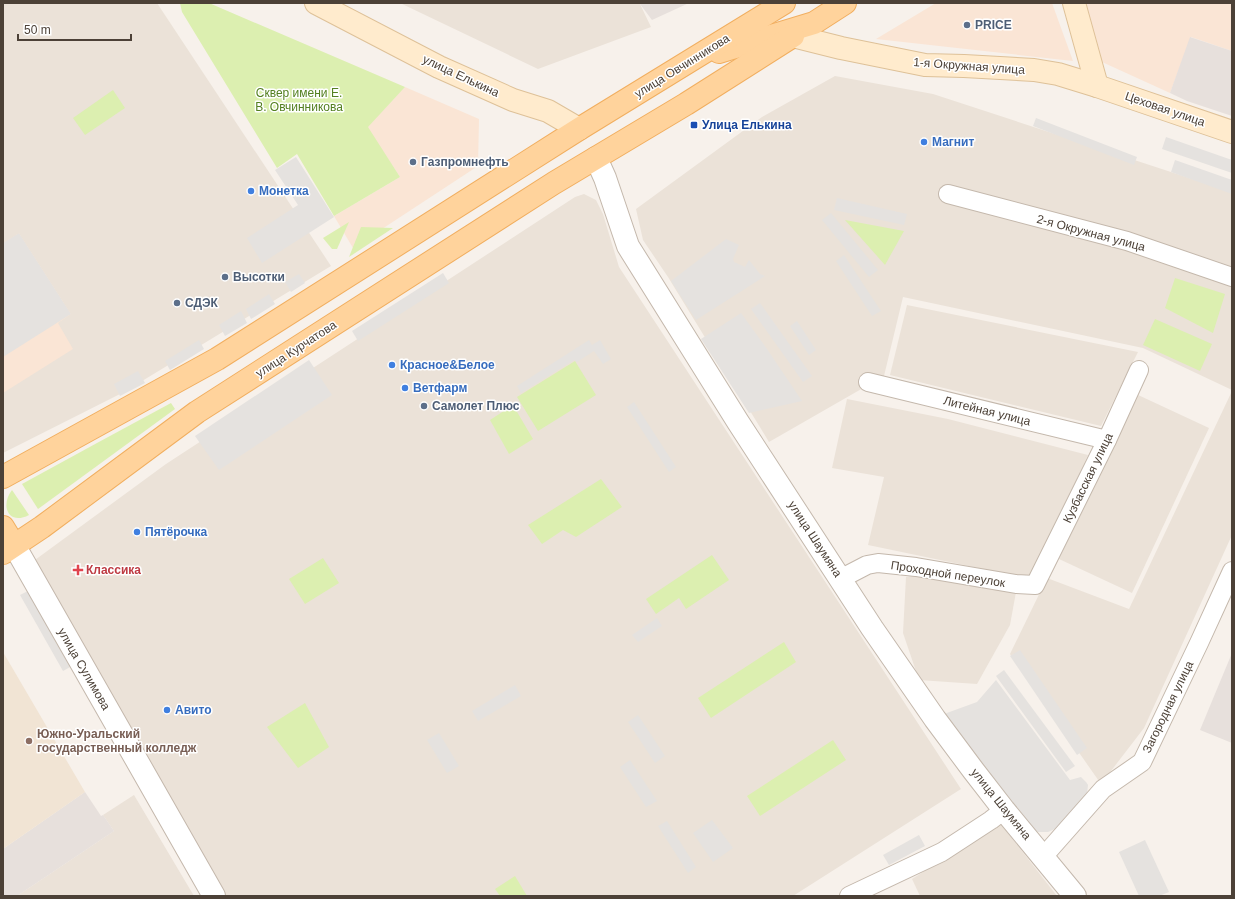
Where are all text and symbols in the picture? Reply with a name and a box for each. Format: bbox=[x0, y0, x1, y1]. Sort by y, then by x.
scale bar bbox=[18, 16, 131, 42]
place label: PRICE bbox=[975, 18, 1012, 32]
marker: PRICE bbox=[962, 20, 972, 30]
text: 50 m bbox=[24, 23, 51, 37]
street label: улица Овчинникова bbox=[632, 31, 732, 101]
street label: улица Елькина bbox=[421, 52, 502, 100]
street label: 1-я Окружная улица bbox=[913, 55, 1026, 77]
park label: Сквер имени Е. В. Овчинникова bbox=[255, 86, 343, 114]
street label: Цеховая улица bbox=[1123, 89, 1207, 129]
place label: Улица Елькина bbox=[702, 118, 792, 132]
marker: Улица Елькина bbox=[689, 120, 699, 130]
place label: Магнит bbox=[932, 135, 974, 149]
marker: Магнит bbox=[919, 137, 929, 147]
place label: Газпромнефть bbox=[421, 155, 509, 169]
marker: Газпромнефть bbox=[408, 157, 418, 167]
place label: Монетка bbox=[259, 184, 309, 198]
marker: Монетка bbox=[246, 186, 256, 196]
street label: 2-я Окружная улица bbox=[1035, 212, 1147, 254]
place label: Высотки bbox=[233, 270, 285, 284]
marker: Высотки bbox=[220, 272, 230, 282]
place label: СДЭК bbox=[185, 296, 219, 310]
marker: СДЭК bbox=[172, 298, 182, 308]
street label: улица Курчатова bbox=[253, 318, 339, 380]
place label: Красное&Белое bbox=[400, 358, 495, 372]
marker: Красное&Белое bbox=[387, 360, 397, 370]
place label: Ветфарм bbox=[413, 381, 467, 395]
marker: Ветфарм bbox=[400, 383, 410, 393]
street label: Литейная улица bbox=[942, 393, 1032, 429]
place label: Самолет Плюс bbox=[432, 399, 520, 413]
marker: Самолет Плюс bbox=[419, 401, 429, 411]
street label: Кузбасская улица bbox=[1060, 430, 1116, 525]
street label: улица Шаумяна bbox=[785, 498, 845, 580]
place label: Пятёрочка bbox=[145, 525, 208, 539]
marker: Пятёрочка bbox=[132, 527, 142, 537]
street label: Проходной переулок bbox=[890, 558, 1007, 590]
place label: Классика bbox=[86, 563, 141, 577]
marker: Классика bbox=[73, 565, 83, 575]
street label: улица Сулимова bbox=[55, 626, 113, 713]
street label: Загородная улица bbox=[1140, 658, 1197, 755]
place label: Авито bbox=[175, 703, 211, 717]
marker: Авито bbox=[162, 705, 172, 715]
place label: Южно-Уральский государственный колледж bbox=[37, 727, 197, 755]
marker: Южно-Уральский государственный колледж bbox=[24, 736, 34, 746]
street label: улица Шаумяна bbox=[968, 765, 1034, 843]

